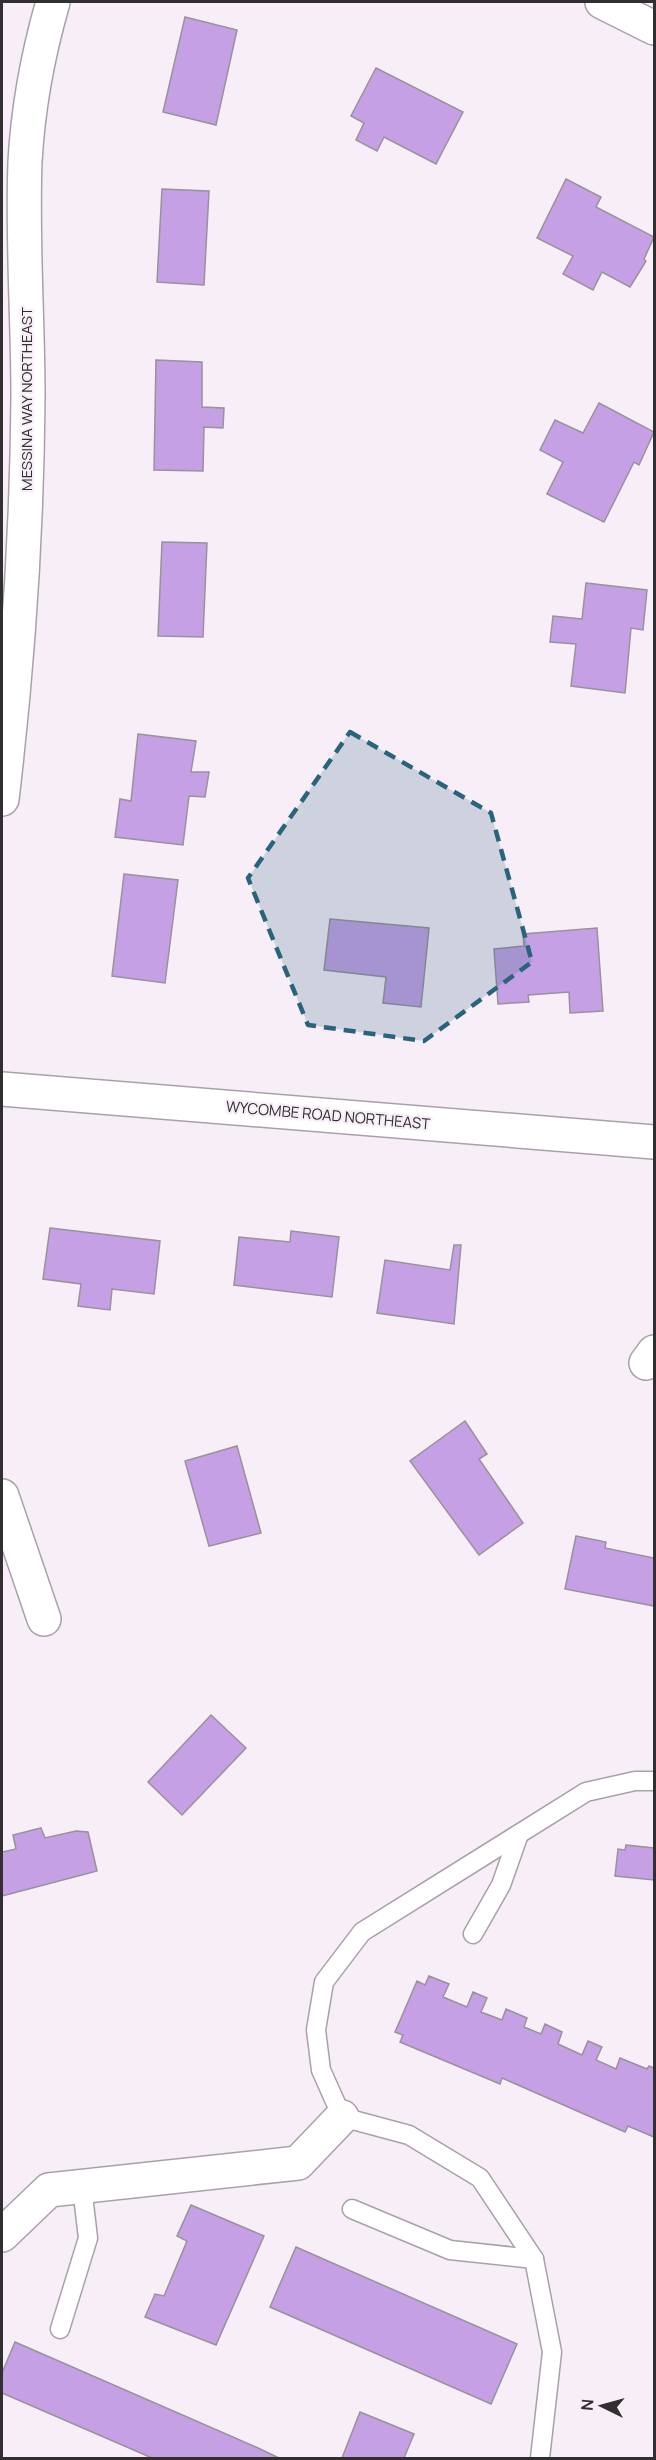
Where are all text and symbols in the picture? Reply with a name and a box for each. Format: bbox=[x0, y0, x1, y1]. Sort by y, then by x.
street label: MESSINA WAY NORTHEAST bbox=[16, 307, 37, 491]
street label: WYCOMBE ROAD NORTHEAST bbox=[225, 1096, 431, 1134]
north arrow bbox=[572, 2376, 632, 2436]
text: N bbox=[576, 2398, 599, 2411]

